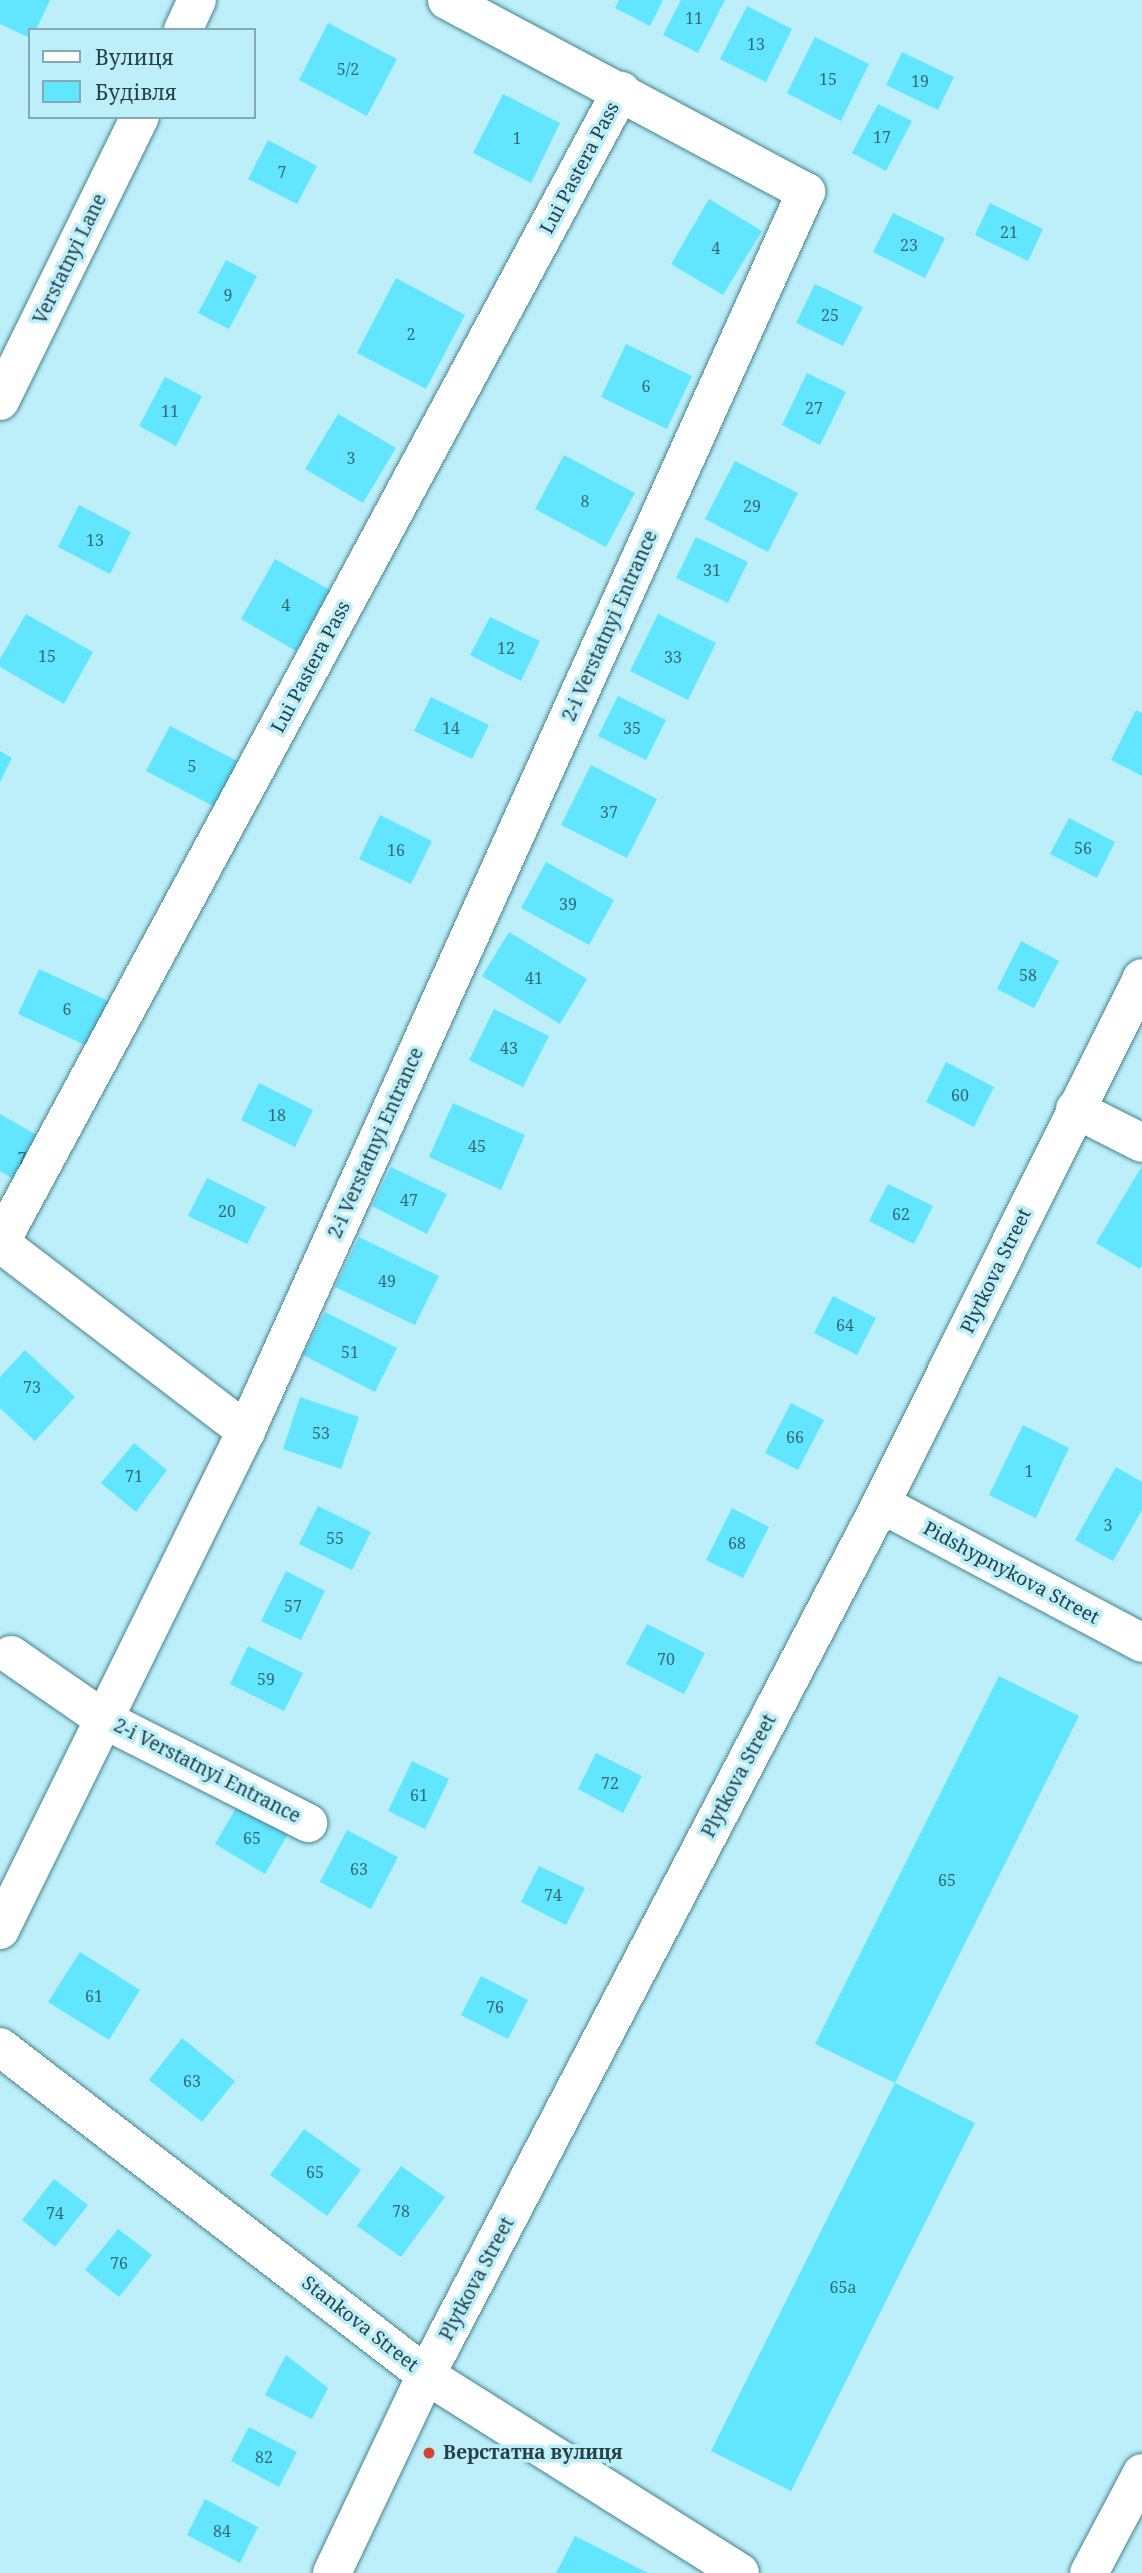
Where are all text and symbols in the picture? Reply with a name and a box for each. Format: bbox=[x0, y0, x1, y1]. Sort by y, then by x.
house number: 11 bbox=[685, 8, 703, 28]
legend bbox=[28, 28, 256, 119]
house number: 13 bbox=[747, 34, 765, 54]
text: Вулиця bbox=[95, 43, 174, 71]
house number: 5/2 bbox=[337, 59, 359, 79]
house number: 15 bbox=[819, 69, 837, 89]
house number: 19 bbox=[911, 71, 929, 91]
text: Будівля bbox=[95, 78, 177, 106]
street label: Lui Pastera Pass bbox=[536, 98, 624, 238]
house number: 17 bbox=[873, 127, 891, 147]
house number: 1 bbox=[513, 128, 521, 148]
house number: 7 bbox=[278, 162, 286, 182]
street label: Verstatnyi Lane bbox=[29, 190, 111, 328]
house number: 21 bbox=[1000, 222, 1018, 242]
house number: 23 bbox=[900, 235, 918, 255]
house number: 4 bbox=[712, 238, 720, 258]
house number: 9 bbox=[224, 285, 232, 305]
house number: 25 bbox=[821, 305, 839, 325]
house number: 2 bbox=[407, 324, 415, 344]
house number: 6 bbox=[642, 376, 650, 396]
house number: 27 bbox=[805, 398, 823, 418]
house number: 11 bbox=[161, 401, 179, 421]
house number: 3 bbox=[347, 448, 355, 468]
house number: 8 bbox=[581, 491, 589, 511]
house number: 29 bbox=[743, 496, 761, 516]
street label: 2-i Verstatnyi Entrance bbox=[558, 527, 662, 725]
house number: 13 bbox=[86, 530, 104, 550]
house number: 31 bbox=[703, 560, 721, 580]
house number: 4 bbox=[282, 595, 290, 615]
street label: Lui Pastera Pass bbox=[267, 597, 355, 737]
house number: 12 bbox=[497, 638, 515, 658]
house number: 15 bbox=[38, 646, 56, 666]
house number: 33 bbox=[664, 647, 682, 667]
house number: 14 bbox=[442, 718, 460, 738]
house number: 35 bbox=[623, 718, 641, 738]
house number: 5 bbox=[188, 756, 196, 776]
house number: 37 bbox=[600, 802, 618, 822]
house number: 56 bbox=[1074, 838, 1092, 858]
house number: 16 bbox=[387, 840, 405, 860]
house number: 39 bbox=[559, 894, 577, 914]
house number: 58 bbox=[1019, 965, 1037, 985]
house number: 41 bbox=[525, 968, 543, 988]
house number: 6 bbox=[63, 999, 71, 1019]
house number: 43 bbox=[500, 1038, 518, 1058]
street label: 2-i Verstatnyi Entrance bbox=[324, 1044, 428, 1242]
house number: 60 bbox=[951, 1085, 969, 1105]
house number: 18 bbox=[268, 1105, 286, 1125]
house number: 45 bbox=[468, 1136, 486, 1156]
house number: 7 bbox=[18, 1148, 26, 1168]
house number: 47 bbox=[400, 1190, 418, 1210]
house number: 20 bbox=[218, 1201, 236, 1221]
house number: 62 bbox=[892, 1204, 910, 1224]
street label: Plytkova Street bbox=[956, 1205, 1036, 1337]
house number: 49 bbox=[378, 1271, 396, 1291]
house number: 64 bbox=[836, 1315, 854, 1335]
house number: 51 bbox=[341, 1342, 359, 1362]
house number: 73 bbox=[23, 1377, 41, 1397]
house number: 53 bbox=[312, 1423, 330, 1443]
house number: 66 bbox=[786, 1427, 804, 1447]
house number: 1 bbox=[1025, 1461, 1033, 1481]
house number: 71 bbox=[125, 1466, 143, 1486]
house number: 3 bbox=[1104, 1515, 1112, 1535]
street label: Pidshypnykova Street bbox=[919, 1517, 1103, 1629]
house number: 55 bbox=[326, 1528, 344, 1548]
house number: 68 bbox=[728, 1533, 746, 1553]
house number: 57 bbox=[284, 1596, 302, 1616]
house number: 70 bbox=[657, 1649, 675, 1669]
house number: 59 bbox=[257, 1669, 275, 1689]
street label: Plytkova Street bbox=[697, 1711, 781, 1841]
street label: 2-i Verstatnyi Entrance bbox=[110, 1714, 304, 1828]
house number: 72 bbox=[601, 1773, 619, 1793]
house number: 61 bbox=[410, 1785, 428, 1805]
house number: 65 bbox=[243, 1828, 261, 1848]
house number: 63 bbox=[350, 1859, 368, 1879]
house number: 65 bbox=[938, 1870, 956, 1890]
house number: 74 bbox=[544, 1885, 562, 1905]
house number: 61 bbox=[85, 1986, 103, 2006]
house number: 76 bbox=[486, 1997, 504, 2017]
house number: 63 bbox=[183, 2071, 201, 2091]
house number: 65 bbox=[306, 2162, 324, 2182]
house number: 78 bbox=[392, 2201, 410, 2221]
house number: 74 bbox=[46, 2203, 64, 2223]
street label: Plytkova Street bbox=[435, 2214, 519, 2344]
house number: 76 bbox=[110, 2253, 128, 2273]
street label: Stankova Street bbox=[297, 2272, 423, 2376]
house number: 65а bbox=[829, 2277, 857, 2297]
place label: Верстатна вулиця bbox=[443, 2442, 623, 2464]
marker: Верстатна вулиця bbox=[421, 2445, 437, 2461]
house number: 82 bbox=[255, 2447, 273, 2467]
house number: 84 bbox=[213, 2521, 231, 2541]

